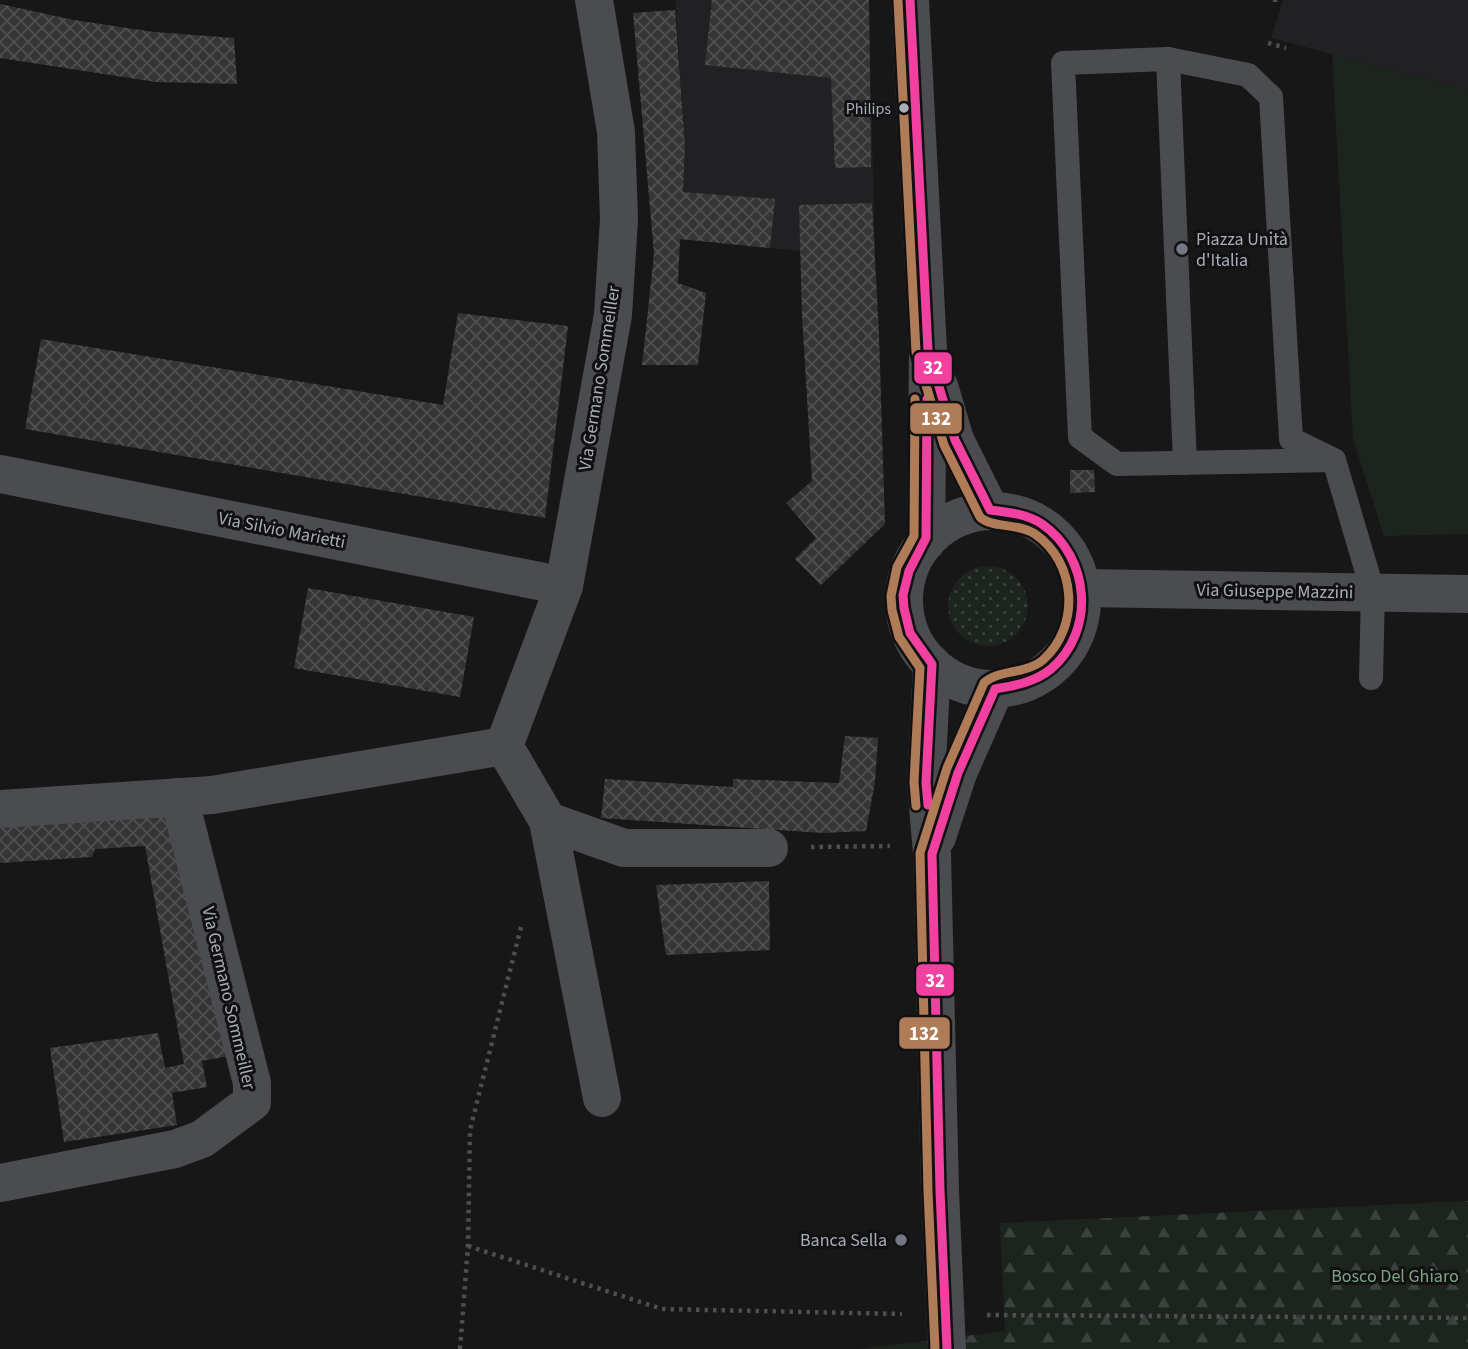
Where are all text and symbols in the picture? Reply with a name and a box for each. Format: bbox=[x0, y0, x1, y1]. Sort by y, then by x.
place label: Philips bbox=[846, 98, 891, 120]
marker: Philips bbox=[897, 101, 911, 115]
place label: Piazza Unità d'Italia bbox=[1196, 227, 1288, 273]
marker: Piazza Unità d'Italia bbox=[1174, 241, 1190, 257]
street label: Via Germano Sommeiller bbox=[573, 283, 627, 472]
line badge: 32 bbox=[913, 351, 953, 385]
text: 32 bbox=[923, 355, 943, 382]
line badge: 132 bbox=[909, 402, 963, 435]
text: 132 bbox=[921, 406, 951, 433]
street label: Via Silvio Marietti bbox=[216, 506, 348, 555]
street label: Via Giuseppe Mazzini bbox=[1196, 578, 1354, 605]
street label: Via Germano Sommeiller bbox=[195, 904, 262, 1093]
line badge: 32 bbox=[915, 963, 955, 997]
text: 32 bbox=[925, 968, 945, 995]
line badge: 132 bbox=[898, 1016, 951, 1050]
text: 132 bbox=[909, 1021, 939, 1048]
place label: Banca Sella bbox=[800, 1228, 887, 1253]
marker: Banca Sella bbox=[893, 1232, 909, 1248]
park label: Bosco Del Ghiaro bbox=[1331, 1264, 1459, 1289]

